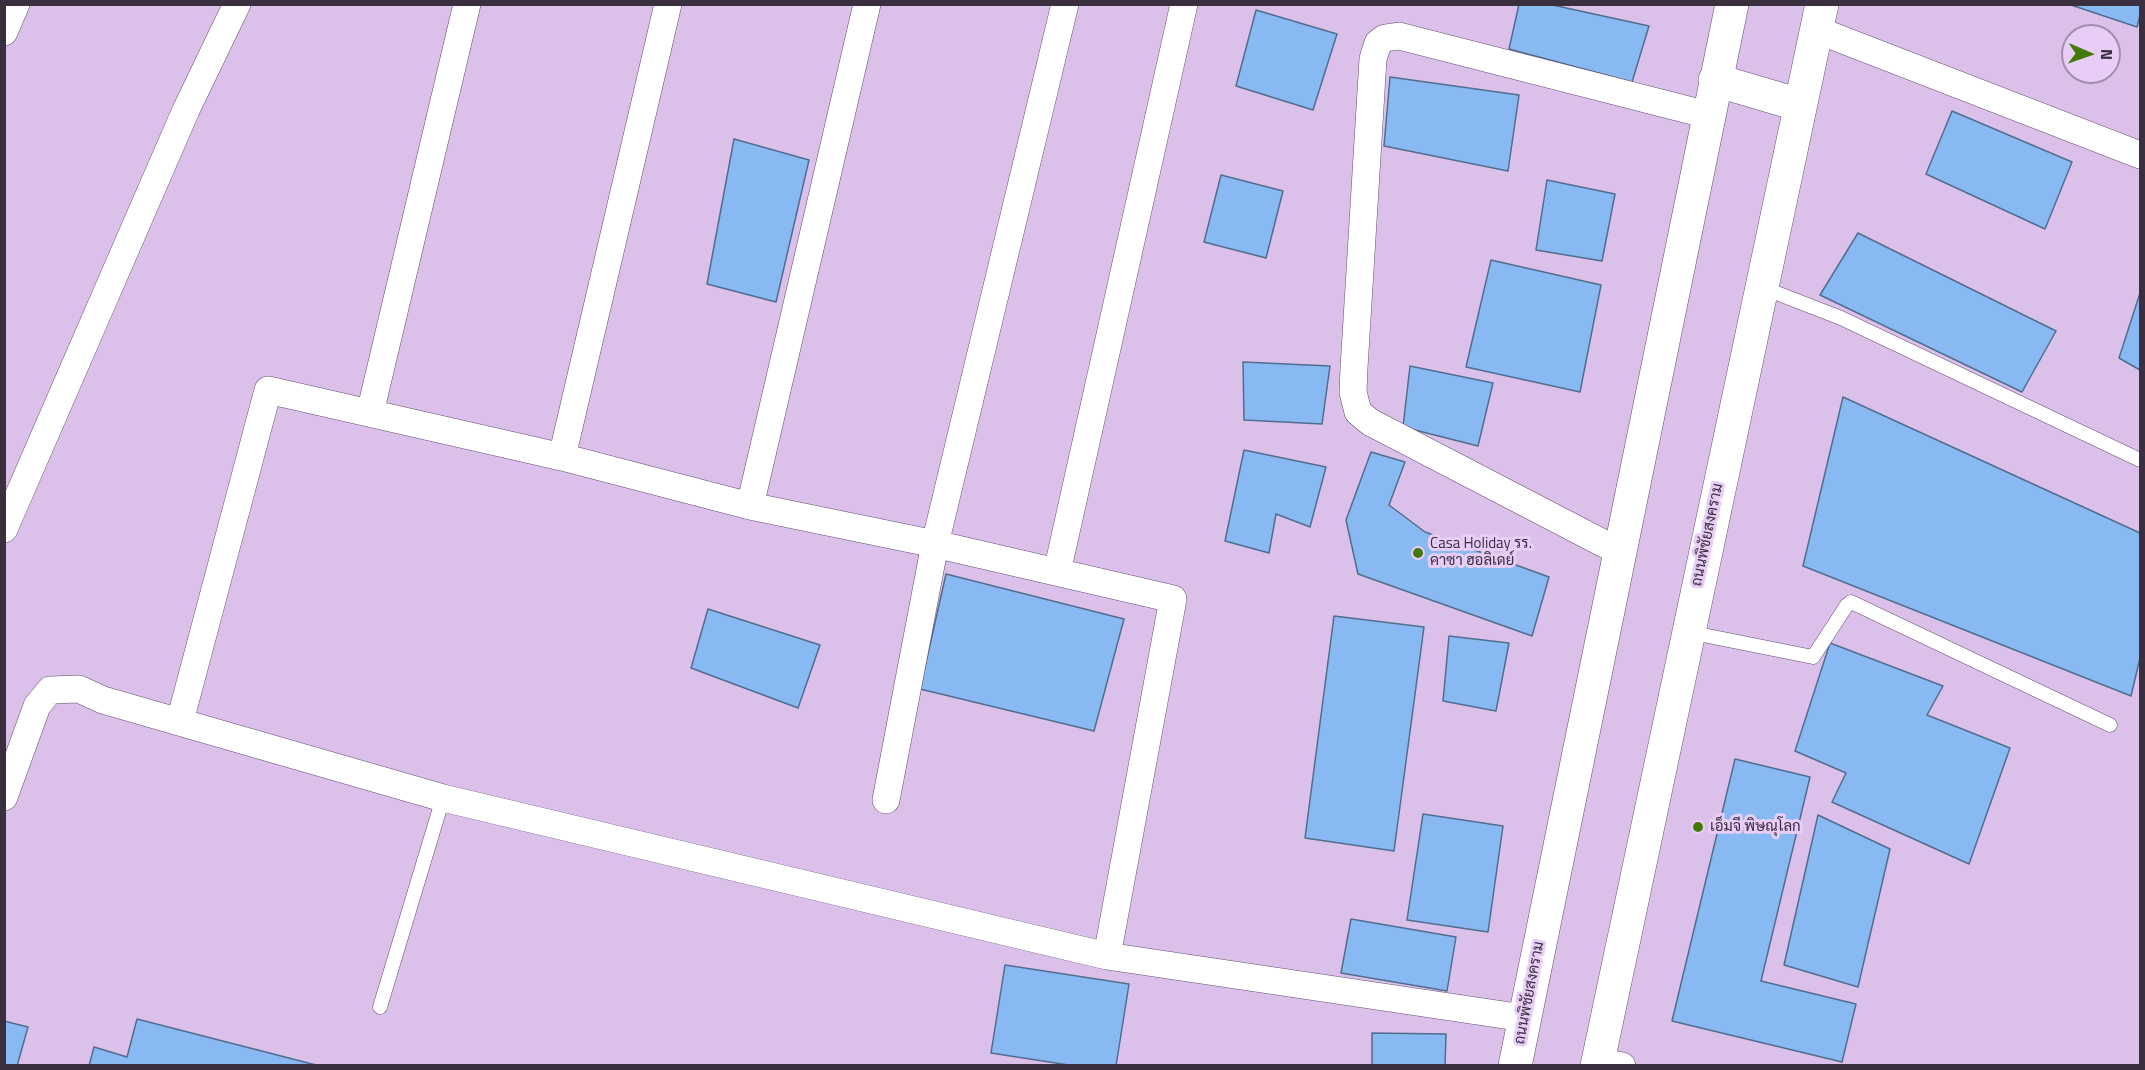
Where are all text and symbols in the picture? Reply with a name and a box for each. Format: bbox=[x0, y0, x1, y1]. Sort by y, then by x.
north arrow bbox=[2061, 24, 2121, 84]
text: N bbox=[2095, 49, 2119, 61]
street label: ถนนพิชัยสงคราม bbox=[1688, 482, 1728, 588]
place label: Casa Holiday รร. คาซา ฮอลิเดย์ bbox=[1430, 535, 1532, 570]
marker: Casa Holiday รร. คาซา ฮอลิเดย์ bbox=[1411, 546, 1425, 560]
place label: เอ็มจี พิษณุโลก bbox=[1710, 818, 1801, 836]
marker: เอ็มจี พิษณุโลก bbox=[1691, 820, 1705, 834]
street label: ถนนพิชัยสงคราม bbox=[1511, 940, 1549, 1046]

